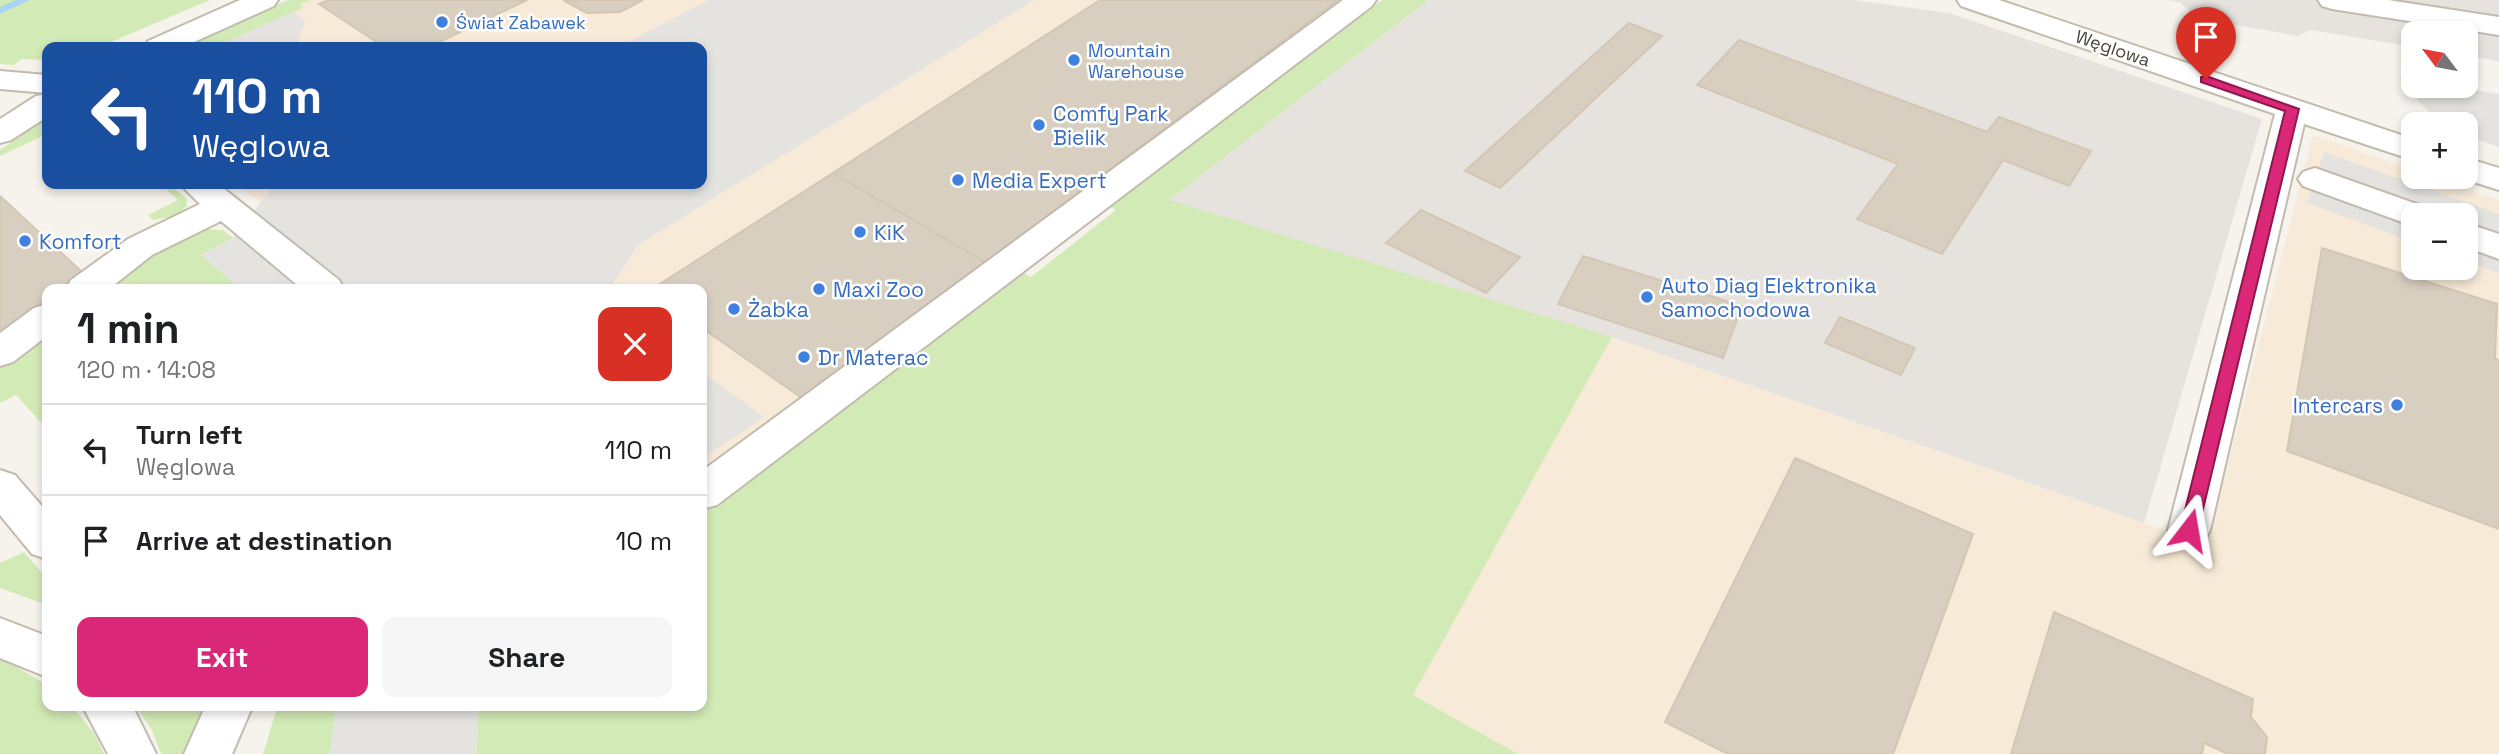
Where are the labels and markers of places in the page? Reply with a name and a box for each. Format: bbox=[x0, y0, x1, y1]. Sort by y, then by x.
pin bbox=[2176, 7, 2236, 79]
place label: Świat Zabawek bbox=[456, 11, 586, 34]
marker: Świat Zabawek bbox=[434, 14, 450, 30]
place label: Mountain Warehouse bbox=[1088, 39, 1184, 83]
marker: Mountain Warehouse bbox=[1066, 52, 1082, 68]
place label: Comfy Park Bielik bbox=[1053, 100, 1168, 151]
marker: Comfy Park Bielik bbox=[1031, 117, 1047, 133]
place label: Media Expert bbox=[972, 167, 1107, 194]
marker: Media Expert bbox=[950, 172, 966, 188]
place label: KiK bbox=[874, 219, 905, 246]
marker: KiK bbox=[852, 224, 868, 240]
place label: Komfort bbox=[39, 228, 121, 255]
marker: Komfort bbox=[17, 233, 33, 249]
place label: Auto Diag Elektronika Samochodowa bbox=[1661, 272, 1877, 323]
place label: Maxi Zoo bbox=[833, 276, 924, 303]
marker: Maxi Zoo bbox=[811, 281, 827, 297]
marker: Auto Diag Elektronika Samochodowa bbox=[1639, 289, 1655, 305]
place label: Żabka bbox=[748, 296, 809, 323]
marker: Żabka bbox=[726, 301, 742, 317]
place label: Dr Materac bbox=[818, 344, 928, 371]
marker: Dr Materac bbox=[796, 349, 812, 365]
place label: Intercars bbox=[2293, 392, 2383, 419]
marker: Intercars bbox=[2389, 397, 2405, 413]

